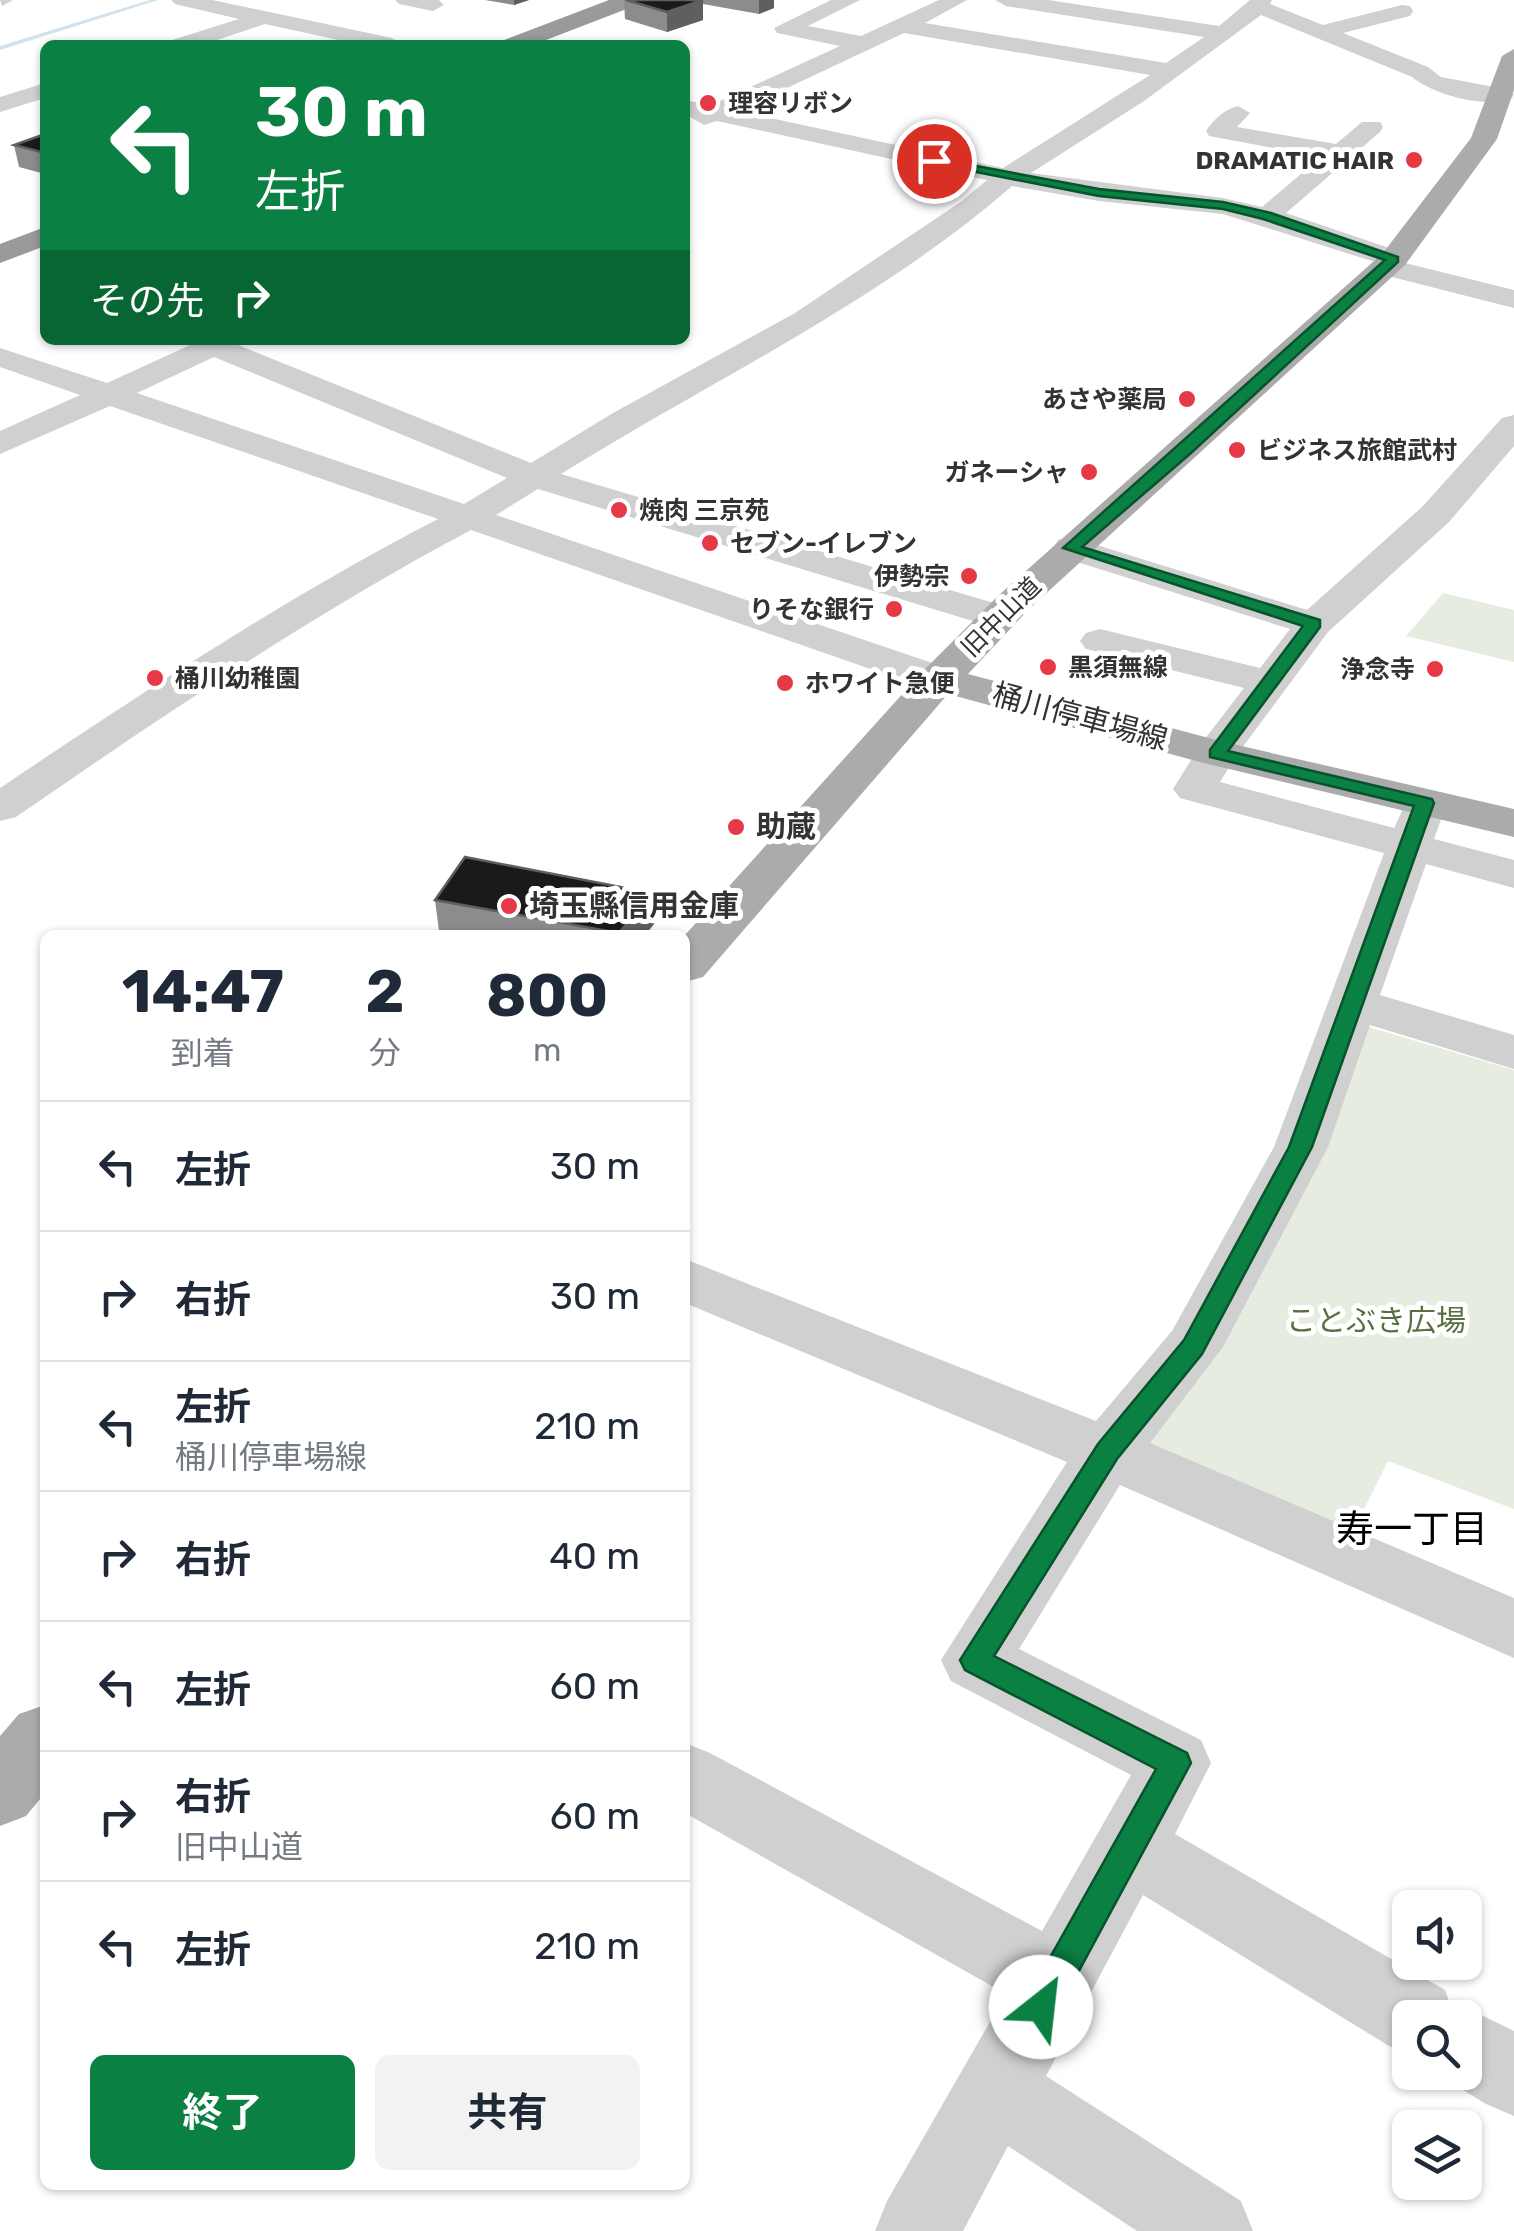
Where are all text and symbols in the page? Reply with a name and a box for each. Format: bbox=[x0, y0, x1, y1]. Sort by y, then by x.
text: 30 m bbox=[255, 71, 428, 154]
icon: left bbox=[90, 80, 220, 210]
place label: 理容リボン bbox=[728, 89, 853, 118]
marker: 理容リボン bbox=[697, 92, 719, 114]
pin bbox=[892, 119, 977, 204]
icon: arrive bbox=[907, 134, 962, 189]
place label: DRAMATIC HAIR bbox=[1195, 146, 1394, 175]
marker: DRAMATIC HAIR bbox=[1403, 149, 1425, 171]
text: 左折 bbox=[255, 165, 345, 218]
icon: right bbox=[224, 270, 279, 325]
text: その先 bbox=[90, 278, 204, 324]
place label: あさや薬局 bbox=[1042, 385, 1167, 414]
marker: あさや薬局 bbox=[1176, 388, 1198, 410]
place label: ビジネス旅館武村 bbox=[1257, 436, 1457, 465]
marker: ビジネス旅館武村 bbox=[1226, 439, 1248, 461]
place label: ガネーシャ bbox=[944, 458, 1069, 487]
marker: ガネーシャ bbox=[1078, 461, 1100, 483]
place label: 焼肉 三京苑 bbox=[639, 496, 769, 525]
marker: 焼肉 三京苑 bbox=[608, 499, 630, 521]
place label: セブン-イレブン bbox=[730, 529, 917, 558]
marker: セブン-イレブン bbox=[699, 532, 721, 554]
place label: 伊勢宗 bbox=[874, 562, 949, 591]
marker: 伊勢宗 bbox=[958, 565, 980, 587]
street label: 旧中山道 bbox=[955, 571, 1047, 663]
place label: りそな銀行 bbox=[749, 595, 874, 624]
marker: りそな銀行 bbox=[883, 598, 905, 620]
place label: 黒須無線 bbox=[1068, 653, 1168, 682]
place label: 浄念寺 bbox=[1340, 655, 1415, 684]
marker: 黒須無線 bbox=[1037, 656, 1059, 678]
marker: 浄念寺 bbox=[1424, 658, 1446, 680]
place label: 桶川幼稚園 bbox=[175, 664, 300, 693]
marker: 桶川幼稚園 bbox=[144, 667, 166, 689]
place label: ホワイト急便 bbox=[805, 669, 955, 698]
marker: ホワイト急便 bbox=[774, 672, 796, 694]
street label: 桶川停車場線 bbox=[988, 676, 1172, 758]
place label: 助蔵 bbox=[756, 809, 816, 845]
marker: 助蔵 bbox=[725, 816, 747, 838]
place label: 埼玉縣信用金庫 bbox=[529, 888, 739, 924]
marker: 埼玉縣信用金庫 bbox=[498, 895, 520, 917]
text: 14:47 bbox=[122, 956, 284, 1027]
text: 2 bbox=[365, 956, 404, 1027]
text: 800 bbox=[486, 960, 608, 1031]
text: m bbox=[533, 1031, 561, 1069]
text: 到着 bbox=[171, 1034, 235, 1072]
text: 分 bbox=[369, 1034, 401, 1072]
icon: left bbox=[90, 1139, 145, 1194]
text: 30 m bbox=[550, 1143, 640, 1189]
text: 左折 bbox=[175, 1147, 251, 1193]
icon: right bbox=[90, 1269, 145, 1324]
text: 30 m bbox=[550, 1273, 640, 1319]
text: 右折 bbox=[175, 1277, 251, 1323]
park label: ことぶき広場 bbox=[1286, 1303, 1466, 1339]
text: 左折 bbox=[175, 1384, 251, 1430]
icon: left bbox=[90, 1399, 145, 1454]
text: 210 m bbox=[534, 1403, 640, 1449]
text: 桶川停車場線 bbox=[175, 1438, 367, 1476]
district label: 寿一丁目 bbox=[1336, 1506, 1488, 1552]
icon: right bbox=[90, 1529, 145, 1584]
text: 40 m bbox=[549, 1533, 640, 1579]
text: 右折 bbox=[175, 1537, 251, 1583]
icon: left bbox=[90, 1659, 145, 1714]
text: 60 m bbox=[550, 1663, 640, 1709]
text: 左折 bbox=[175, 1667, 251, 1713]
text: 右折 bbox=[175, 1774, 251, 1820]
icon: right bbox=[90, 1789, 145, 1844]
text: 60 m bbox=[550, 1793, 640, 1839]
text: 旧中山道 bbox=[175, 1828, 303, 1866]
map controls bbox=[1392, 1890, 1482, 2200]
button: sound bbox=[1392, 1890, 1482, 1980]
icon: left bbox=[90, 1919, 145, 1974]
text: 210 m bbox=[534, 1923, 640, 1969]
text: 左折 bbox=[175, 1927, 251, 1973]
position arrow bbox=[989, 1955, 1093, 2059]
button: search bbox=[1392, 2000, 1482, 2090]
button: 終了 bbox=[90, 2055, 355, 2170]
button: 共有 bbox=[375, 2055, 640, 2170]
button: layers bbox=[1392, 2110, 1482, 2200]

